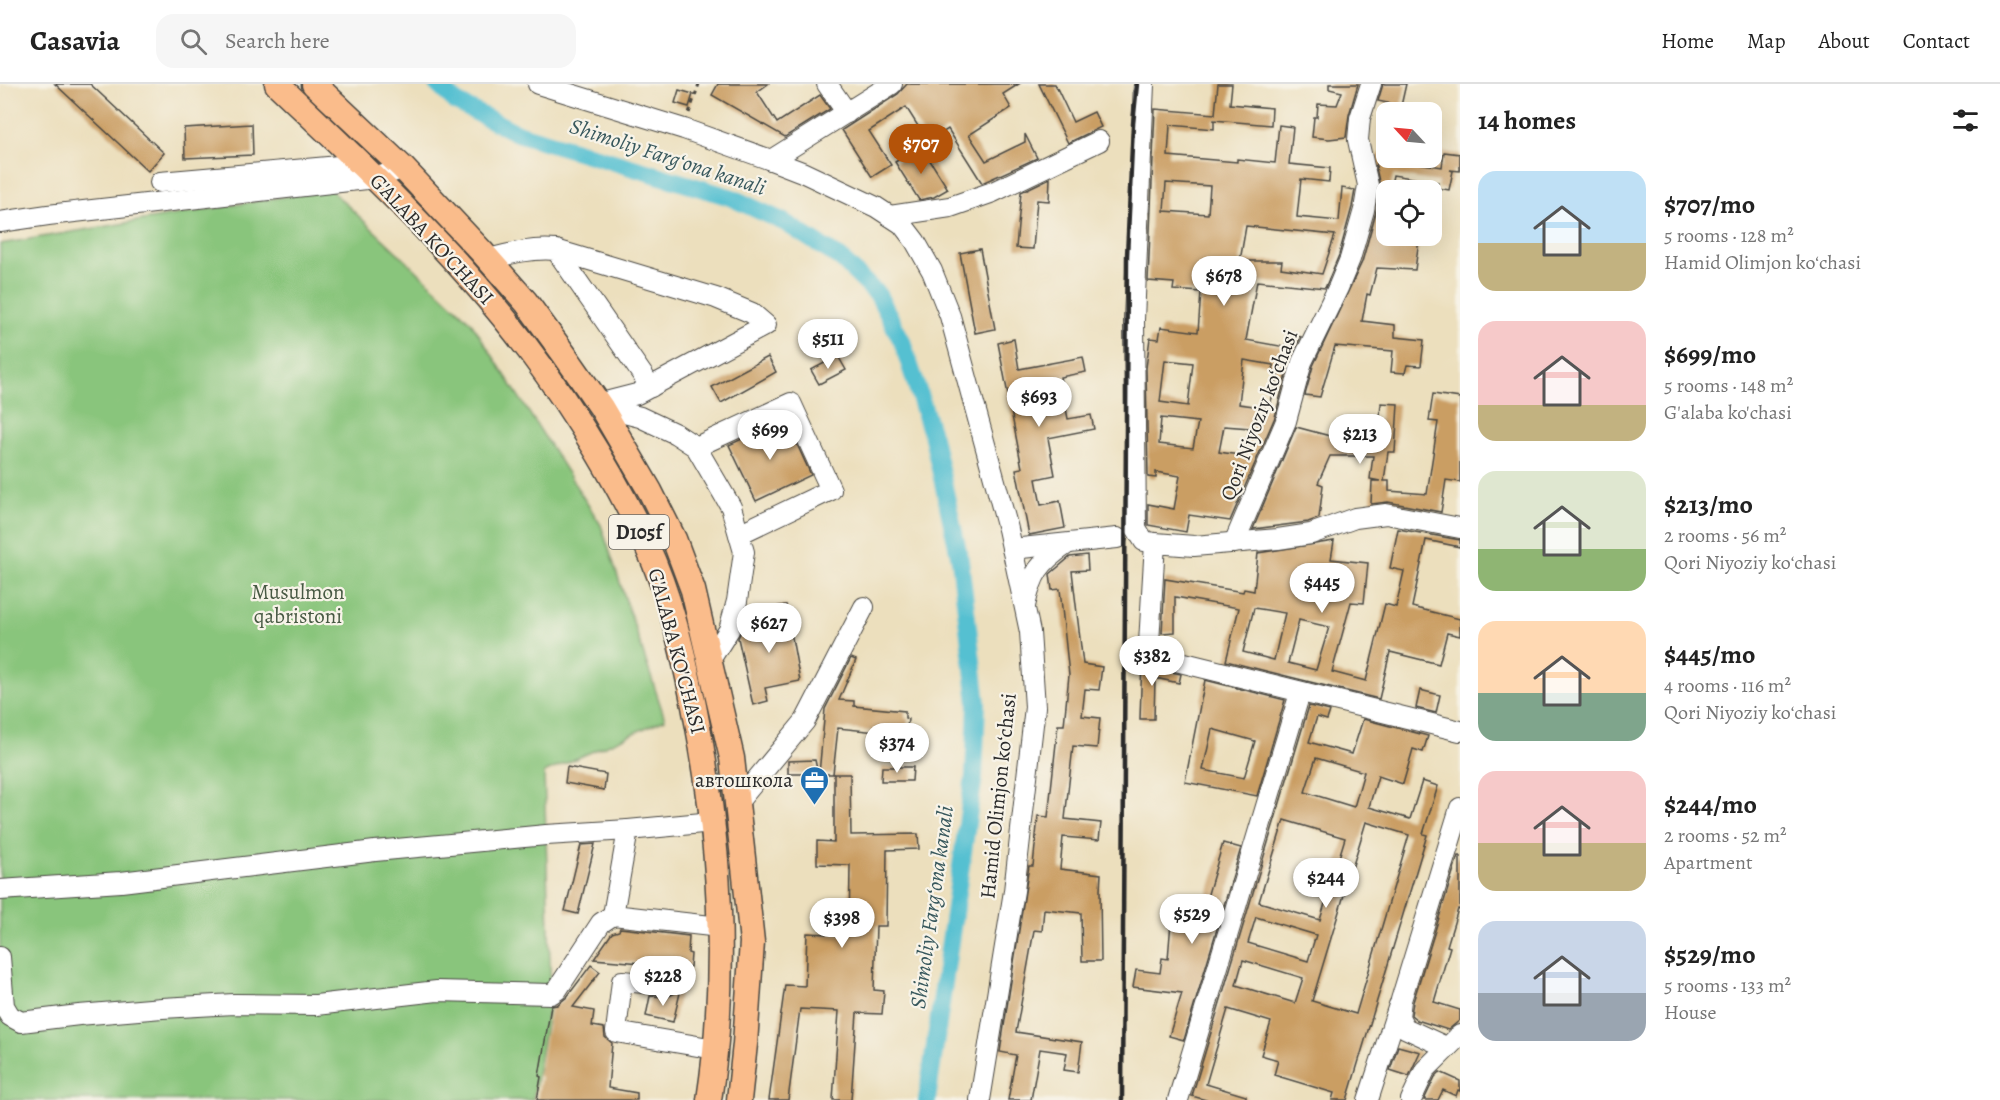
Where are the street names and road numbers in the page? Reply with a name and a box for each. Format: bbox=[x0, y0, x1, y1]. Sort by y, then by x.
street label: G'ALABA KO'CHASI bbox=[364, 167, 500, 311]
street label: Qori Niyoziy koʻchasi bbox=[1213, 325, 1305, 505]
road number: D105f bbox=[609, 515, 669, 549]
street label: G'ALABA KO'CHASI bbox=[641, 565, 713, 737]
street label: Hamid Olimjon koʻchasi bbox=[973, 692, 1023, 900]

